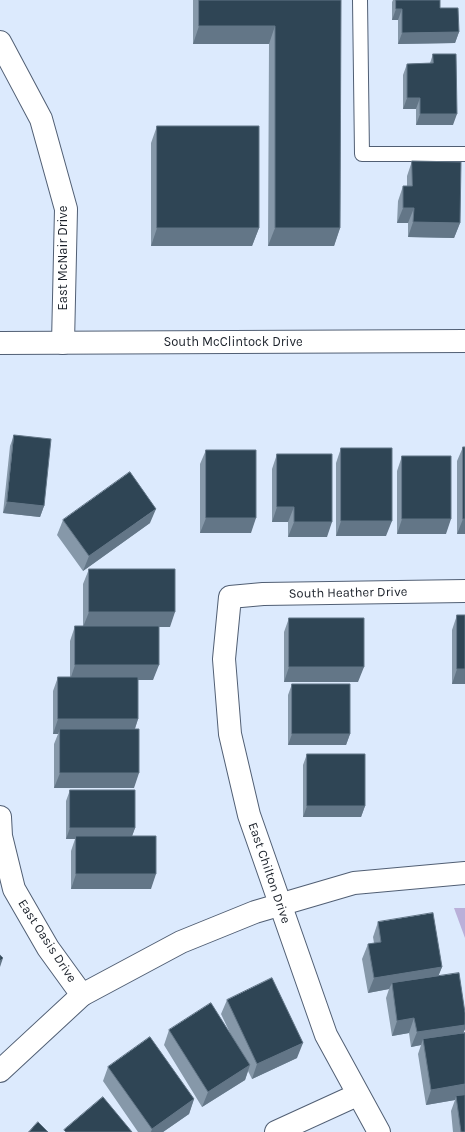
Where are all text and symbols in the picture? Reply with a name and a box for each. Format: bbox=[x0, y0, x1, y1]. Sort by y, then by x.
street label: East McNair Drive bbox=[55, 205, 71, 311]
street label: South McClintock Drive bbox=[163, 334, 303, 350]
street label: South Heather Drive bbox=[289, 584, 407, 602]
street label: East Chilton Drive bbox=[244, 820, 294, 926]
street label: East Oasis Drive bbox=[14, 897, 80, 985]

